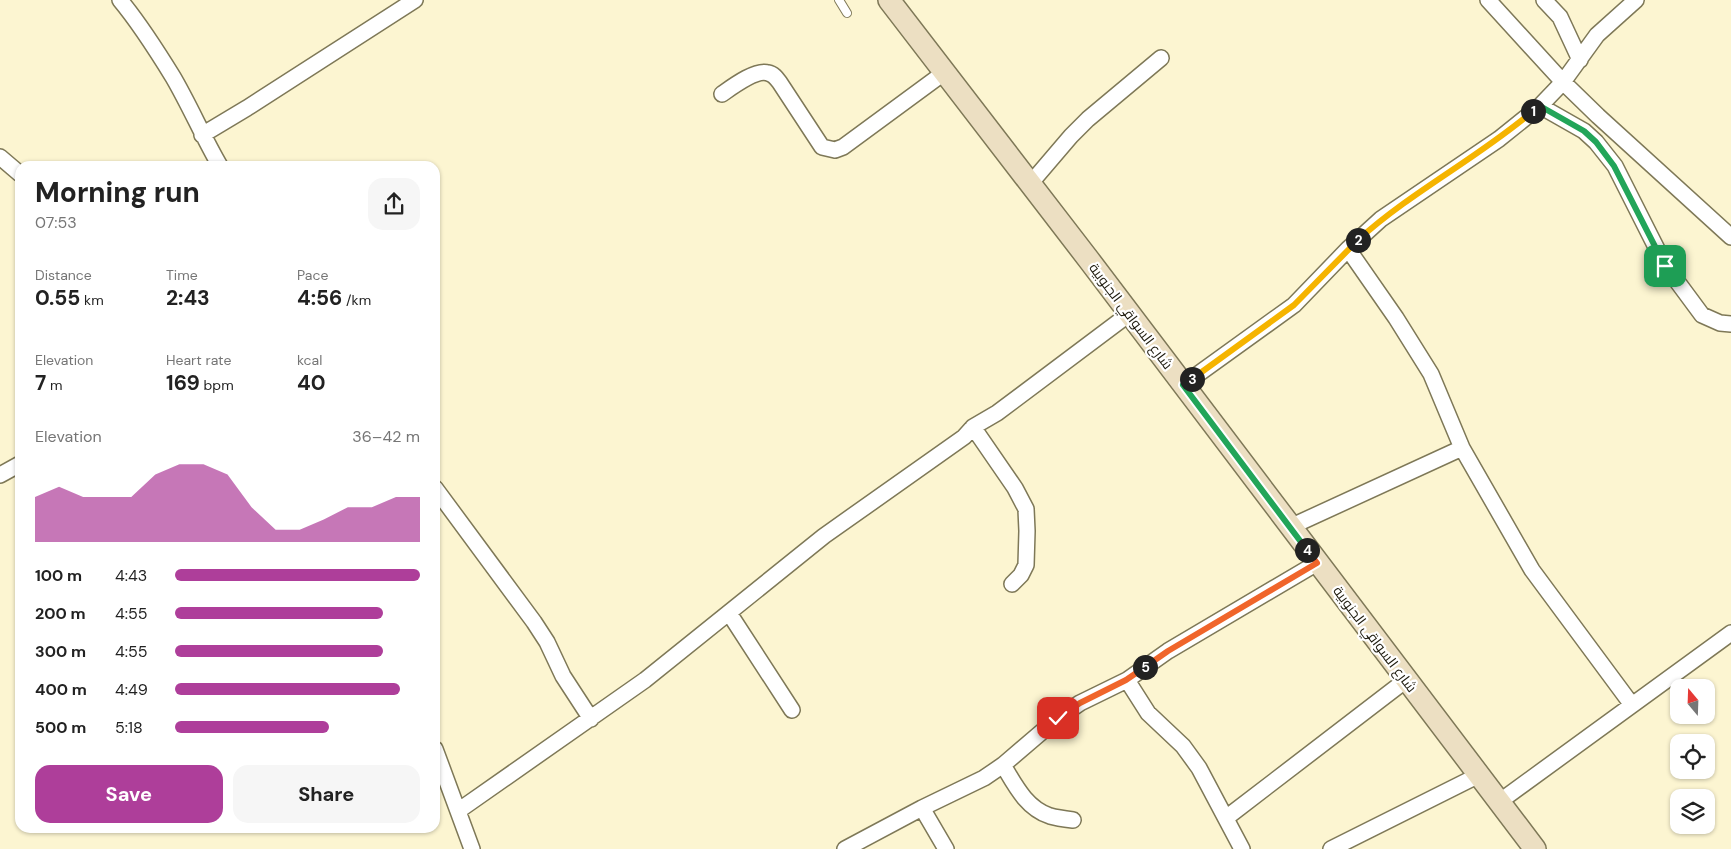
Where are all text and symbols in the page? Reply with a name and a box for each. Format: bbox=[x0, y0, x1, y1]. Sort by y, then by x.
pin: 1 bbox=[1520, 98, 1546, 124]
text: 1 bbox=[1531, 102, 1536, 120]
text: Morning run bbox=[35, 174, 200, 211]
button: share bbox=[368, 178, 420, 230]
text: 07:53 bbox=[35, 212, 77, 233]
pin: 2 bbox=[1346, 228, 1370, 252]
text: 2 bbox=[1354, 231, 1363, 249]
pin bbox=[1644, 245, 1686, 287]
icon: arrive bbox=[1651, 252, 1679, 280]
street label: شارع السواقي الجنوبية bbox=[1083, 259, 1177, 374]
text: Distance bbox=[35, 266, 92, 284]
text: Time bbox=[166, 266, 198, 284]
text: Pace bbox=[297, 266, 328, 284]
text: 0.55 bbox=[35, 284, 80, 312]
text: 2:43 bbox=[166, 284, 210, 312]
text: 4:56 bbox=[297, 284, 342, 312]
text: km bbox=[80, 291, 104, 309]
text: /km bbox=[342, 291, 371, 309]
text: Elevation bbox=[35, 351, 93, 369]
text: Heart rate bbox=[166, 351, 231, 369]
text: kcal bbox=[297, 351, 322, 369]
pin: 3 bbox=[1180, 366, 1204, 392]
text: 7 bbox=[35, 369, 46, 397]
text: 169 bbox=[166, 369, 200, 397]
text: 40 bbox=[297, 369, 325, 397]
text: 3 bbox=[1188, 370, 1197, 388]
text: m bbox=[46, 376, 62, 394]
text: bpm bbox=[200, 376, 234, 394]
text: Elevation bbox=[35, 426, 102, 447]
text: 36–42 m bbox=[352, 426, 420, 447]
pin: 4 bbox=[1294, 538, 1320, 562]
text: 4 bbox=[1303, 541, 1312, 559]
text: 100 m bbox=[35, 565, 82, 586]
text: 4:43 bbox=[115, 565, 147, 586]
street label: شارع السواقي الجنوبية bbox=[1327, 582, 1421, 697]
text: 200 m bbox=[35, 603, 86, 624]
text: 4:55 bbox=[115, 603, 147, 624]
text: 300 m bbox=[35, 641, 86, 662]
text: 4:55 bbox=[115, 641, 147, 662]
pin: 5 bbox=[1132, 654, 1158, 680]
text: 5 bbox=[1141, 658, 1150, 676]
text: 400 m bbox=[35, 679, 87, 700]
text: 4:49 bbox=[115, 679, 148, 700]
north arrow bbox=[1670, 679, 1715, 724]
map controls bbox=[1670, 679, 1715, 834]
pin bbox=[1037, 697, 1079, 739]
icon: check bbox=[1044, 704, 1072, 732]
text: 500 m bbox=[35, 717, 86, 738]
text: 5:18 bbox=[115, 717, 143, 738]
button: locate bbox=[1670, 734, 1715, 779]
button: Save bbox=[35, 765, 223, 823]
button: Share bbox=[233, 765, 420, 823]
button: layers bbox=[1670, 789, 1715, 834]

